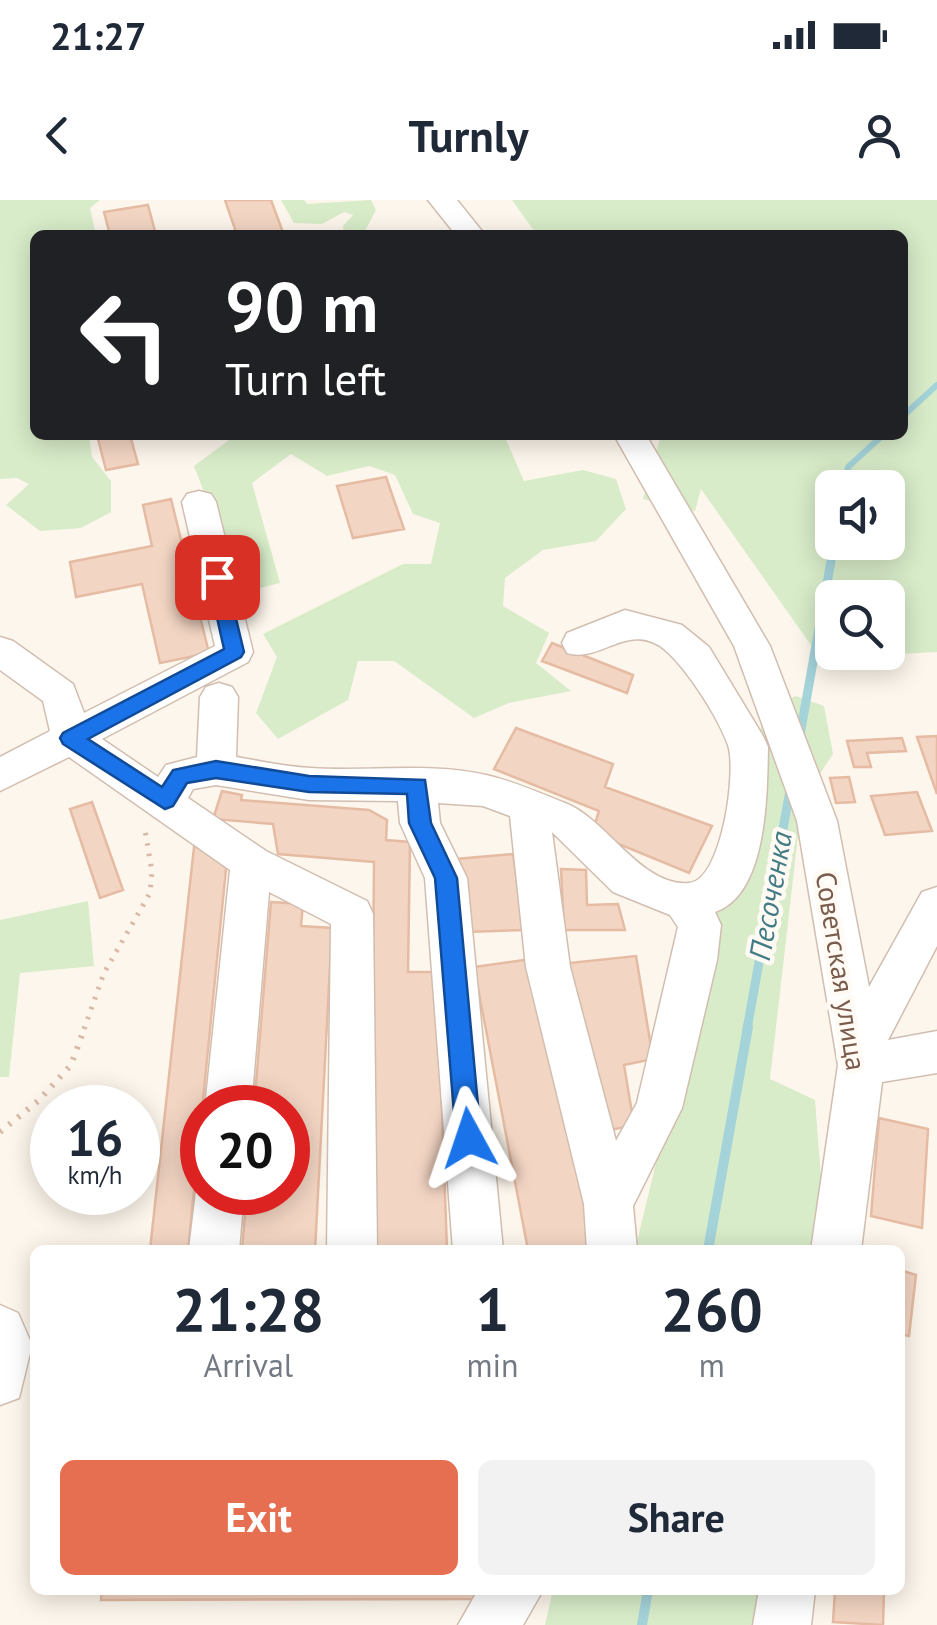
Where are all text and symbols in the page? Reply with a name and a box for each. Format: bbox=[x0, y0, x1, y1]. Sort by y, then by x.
text: 21:27 bbox=[50, 11, 146, 60]
text: Turnly bbox=[408, 106, 529, 164]
icon: back bbox=[30, 108, 85, 163]
icon: person bbox=[852, 108, 907, 163]
text: 90 m bbox=[225, 261, 378, 351]
icon: left bbox=[60, 270, 190, 400]
text: Turn left bbox=[225, 349, 386, 407]
map controls bbox=[815, 470, 905, 670]
button: sound bbox=[815, 470, 905, 560]
pin bbox=[175, 535, 260, 620]
icon: arrive bbox=[190, 550, 245, 605]
button: search bbox=[815, 580, 905, 670]
water label: Песоченка bbox=[739, 828, 800, 963]
street label: Советская улица bbox=[808, 869, 875, 1073]
speed limit sign: 20 bbox=[180, 1085, 310, 1215]
position arrow bbox=[417, 1086, 521, 1190]
text: 16 bbox=[67, 1105, 123, 1170]
text: km/h bbox=[68, 1159, 122, 1191]
text: 21:28 bbox=[172, 1270, 324, 1348]
text: 1 bbox=[476, 1270, 510, 1348]
text: 260 bbox=[661, 1270, 763, 1348]
text: Arrival bbox=[203, 1344, 293, 1386]
text: min bbox=[467, 1344, 519, 1386]
text: m bbox=[699, 1344, 725, 1386]
button: Exit bbox=[60, 1460, 458, 1575]
button: Share bbox=[478, 1460, 875, 1575]

